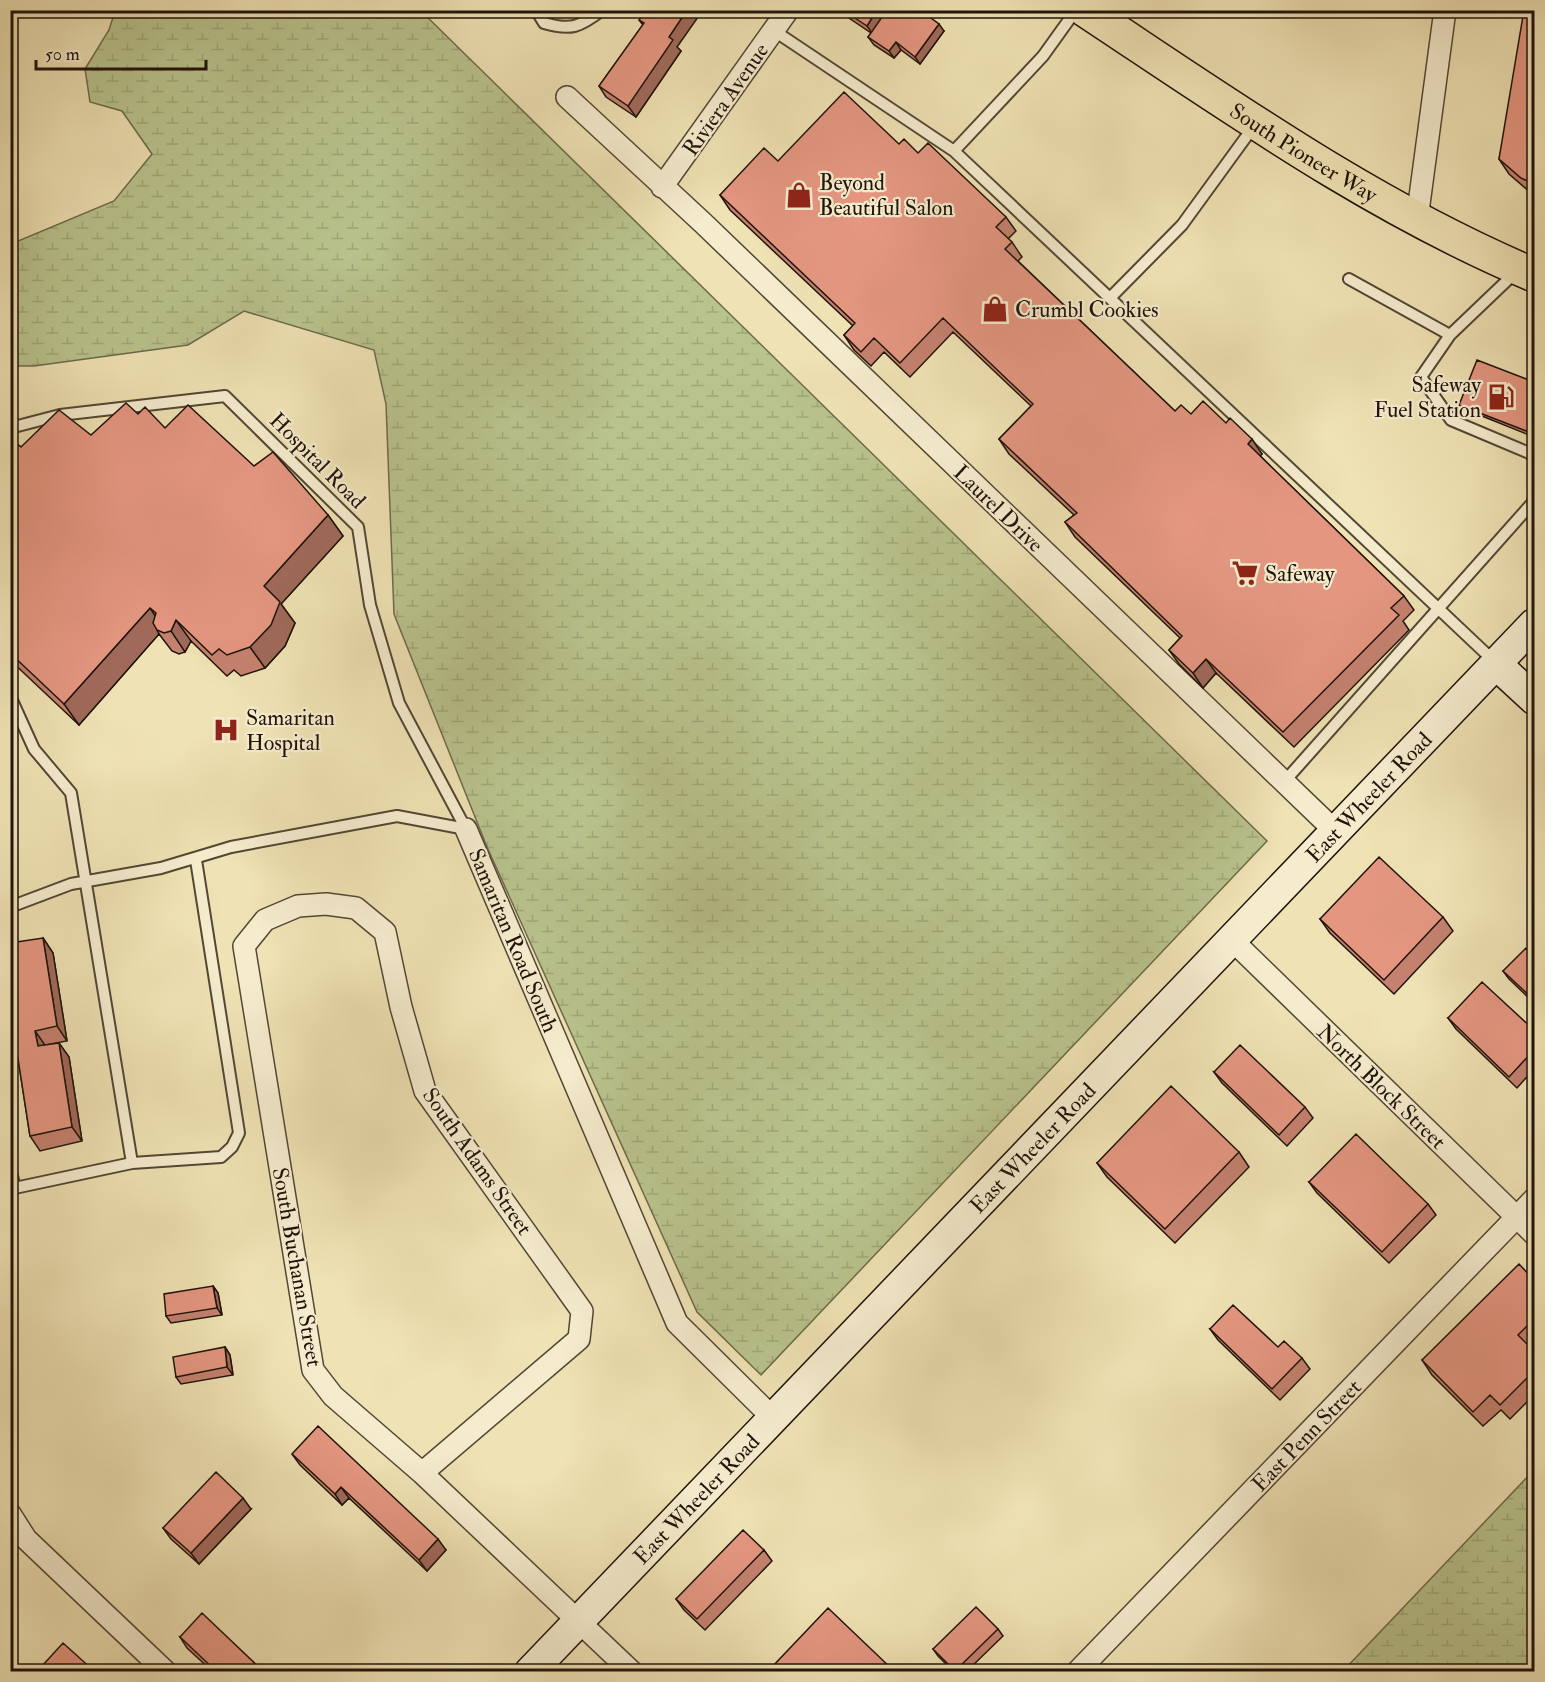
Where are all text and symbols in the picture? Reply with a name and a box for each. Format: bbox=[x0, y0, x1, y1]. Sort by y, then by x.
scale bar bbox=[36, 33, 206, 71]
street label: Riviera Avenue bbox=[677, 38, 775, 161]
text: 50 m bbox=[45, 43, 80, 66]
street label: South Pioneer Way bbox=[1224, 97, 1382, 209]
place label: Beyond Beautiful Salon bbox=[819, 169, 954, 222]
shop icon: Beyond Beautiful Salon bbox=[784, 180, 814, 210]
shop icon: Crumbl Cookies bbox=[980, 294, 1010, 324]
place label: Crumbl Cookies bbox=[1015, 296, 1159, 324]
place label: Safeway Fuel Station bbox=[1374, 371, 1481, 424]
fuel station icon: Safeway Fuel Station bbox=[1486, 382, 1516, 412]
street label: Hospital Road bbox=[262, 407, 372, 516]
street label: Laurel Drive bbox=[947, 459, 1049, 559]
supermarket icon: Safeway bbox=[1230, 558, 1260, 588]
place label: Safeway bbox=[1265, 560, 1335, 588]
place label: Samaritan Hospital bbox=[246, 704, 335, 758]
hospital icon: Samaritan Hospital bbox=[211, 715, 241, 745]
street label: East Wheeler Road bbox=[1300, 726, 1438, 869]
street label: Samaritan Road South bbox=[462, 844, 565, 1037]
street label: North Block Street bbox=[1311, 1018, 1452, 1155]
street label: East Wheeler Road bbox=[964, 1077, 1102, 1220]
street label: South Adams Street bbox=[416, 1082, 538, 1241]
street label: South Buchanan Street bbox=[266, 1165, 328, 1369]
street label: East Penn Street bbox=[1246, 1373, 1368, 1498]
street label: East Wheeler Road bbox=[628, 1428, 766, 1571]

